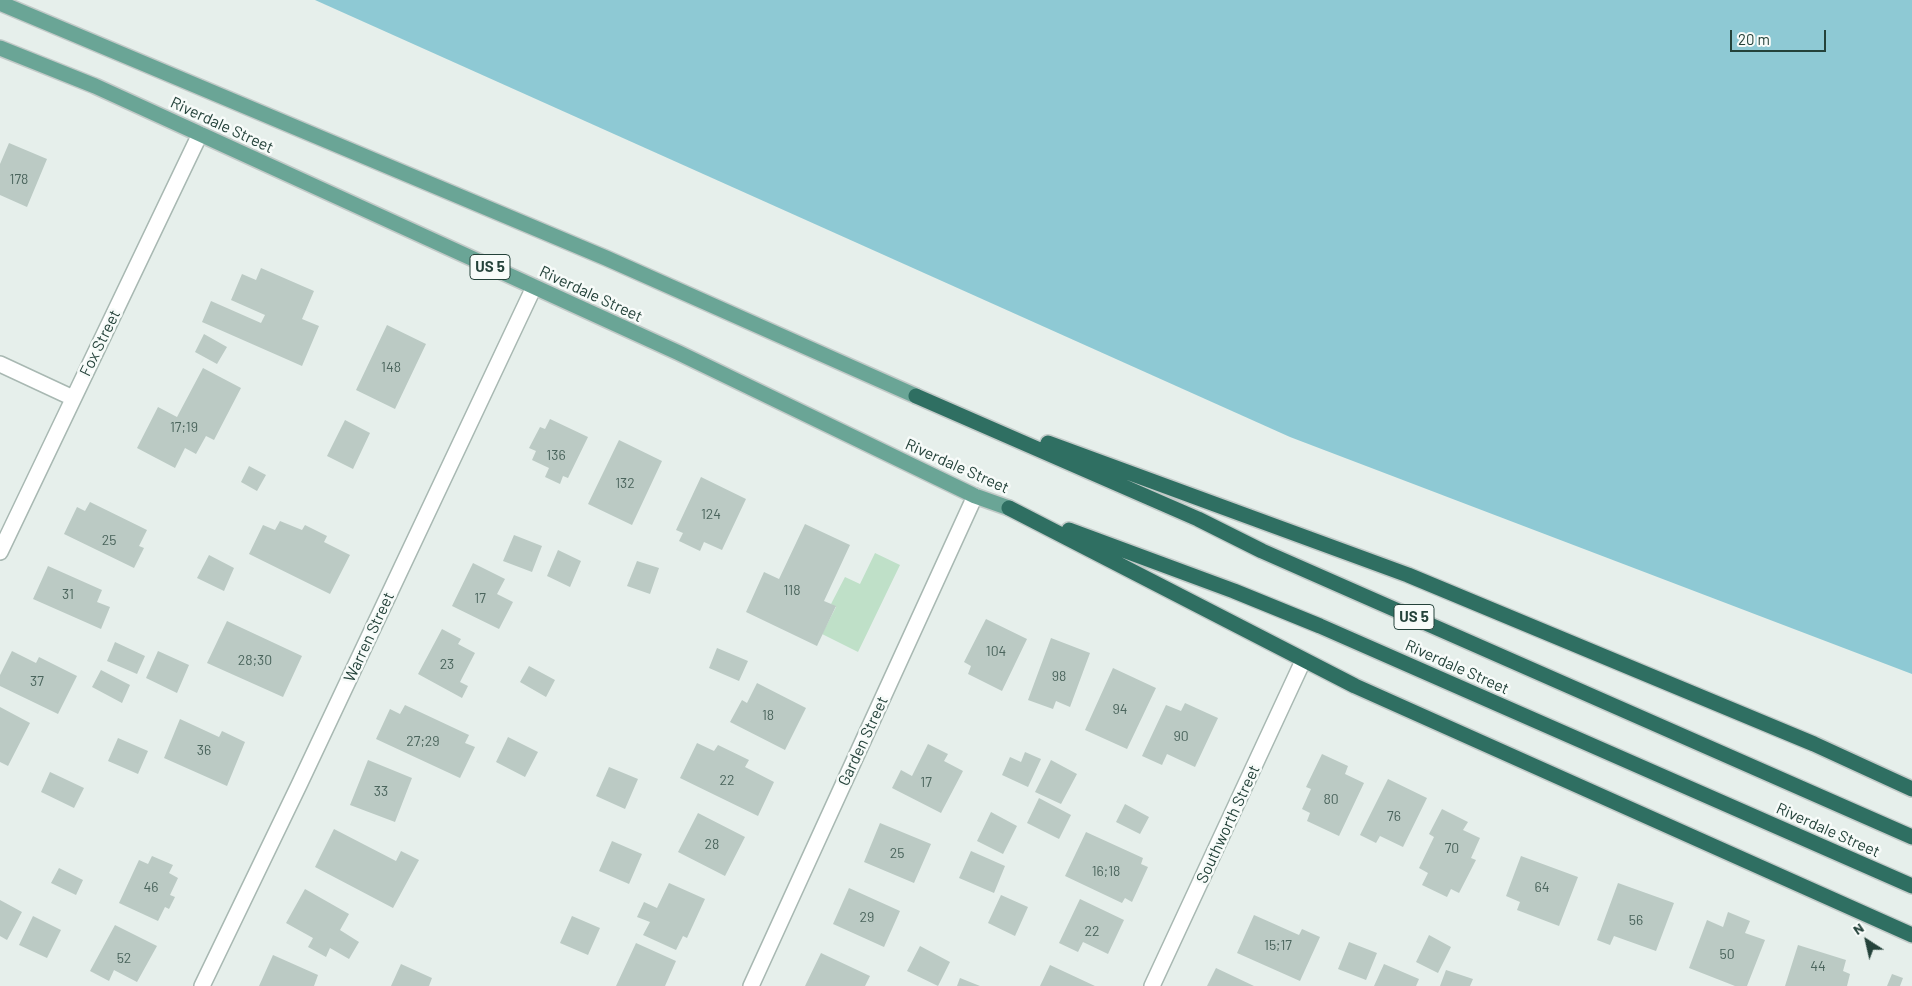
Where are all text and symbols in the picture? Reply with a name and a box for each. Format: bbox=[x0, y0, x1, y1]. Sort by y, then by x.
scale bar bbox=[1732, 20, 1828, 52]
text: 20 m bbox=[1738, 30, 1770, 48]
street label: Riverdale Street bbox=[167, 93, 277, 157]
house number: 178 bbox=[10, 171, 28, 187]
road number: US 5 bbox=[470, 254, 510, 280]
street label: Riverdale Street bbox=[536, 262, 646, 326]
street label: Fox Street bbox=[76, 307, 124, 379]
house number: 148 bbox=[381, 359, 401, 375]
house number: 17;19 bbox=[170, 419, 198, 435]
street label: Riverdale Street bbox=[902, 435, 1012, 497]
house number: 136 bbox=[546, 447, 566, 463]
house number: 132 bbox=[615, 475, 635, 491]
house number: 124 bbox=[701, 506, 721, 522]
house number: 25 bbox=[102, 532, 116, 548]
house number: 118 bbox=[783, 582, 801, 598]
house number: 31 bbox=[62, 586, 74, 602]
street label: Warren Street bbox=[340, 589, 398, 685]
house number: 17 bbox=[474, 590, 486, 606]
road number: US 5 bbox=[1394, 604, 1434, 630]
street label: Riverdale Street bbox=[1402, 636, 1512, 698]
house number: 104 bbox=[986, 643, 1006, 659]
house number: 28;30 bbox=[238, 652, 272, 668]
house number: 23 bbox=[440, 656, 454, 672]
house number: 98 bbox=[1052, 668, 1066, 684]
house number: 37 bbox=[30, 673, 44, 689]
street label: Garden Street bbox=[834, 693, 892, 789]
house number: 94 bbox=[1112, 701, 1128, 717]
house number: 18 bbox=[762, 707, 774, 723]
house number: 90 bbox=[1173, 728, 1189, 744]
house number: 27;29 bbox=[406, 733, 440, 749]
house number: 36 bbox=[197, 742, 211, 758]
street label: Southworth Street bbox=[1192, 762, 1264, 886]
house number: 22 bbox=[719, 772, 735, 788]
house number: 17 bbox=[920, 774, 932, 790]
house number: 33 bbox=[374, 783, 388, 799]
house number: 80 bbox=[1323, 791, 1339, 807]
street label: Riverdale Street bbox=[1773, 799, 1883, 861]
house number: 76 bbox=[1387, 808, 1401, 824]
house number: 28 bbox=[705, 836, 719, 852]
house number: 70 bbox=[1445, 840, 1459, 856]
house number: 25 bbox=[890, 845, 904, 861]
house number: 16;18 bbox=[1092, 863, 1120, 879]
house number: 46 bbox=[144, 879, 158, 895]
house number: 64 bbox=[1535, 879, 1549, 895]
house number: 29 bbox=[860, 909, 874, 925]
house number: 56 bbox=[1629, 912, 1643, 928]
north arrow bbox=[1842, 916, 1892, 966]
text: N bbox=[1849, 919, 1867, 938]
house number: 22 bbox=[1084, 923, 1100, 939]
house number: 15;17 bbox=[1264, 937, 1292, 953]
house number: 50 bbox=[1719, 946, 1735, 962]
house number: 52 bbox=[117, 950, 131, 966]
house number: 44 bbox=[1810, 958, 1826, 974]

